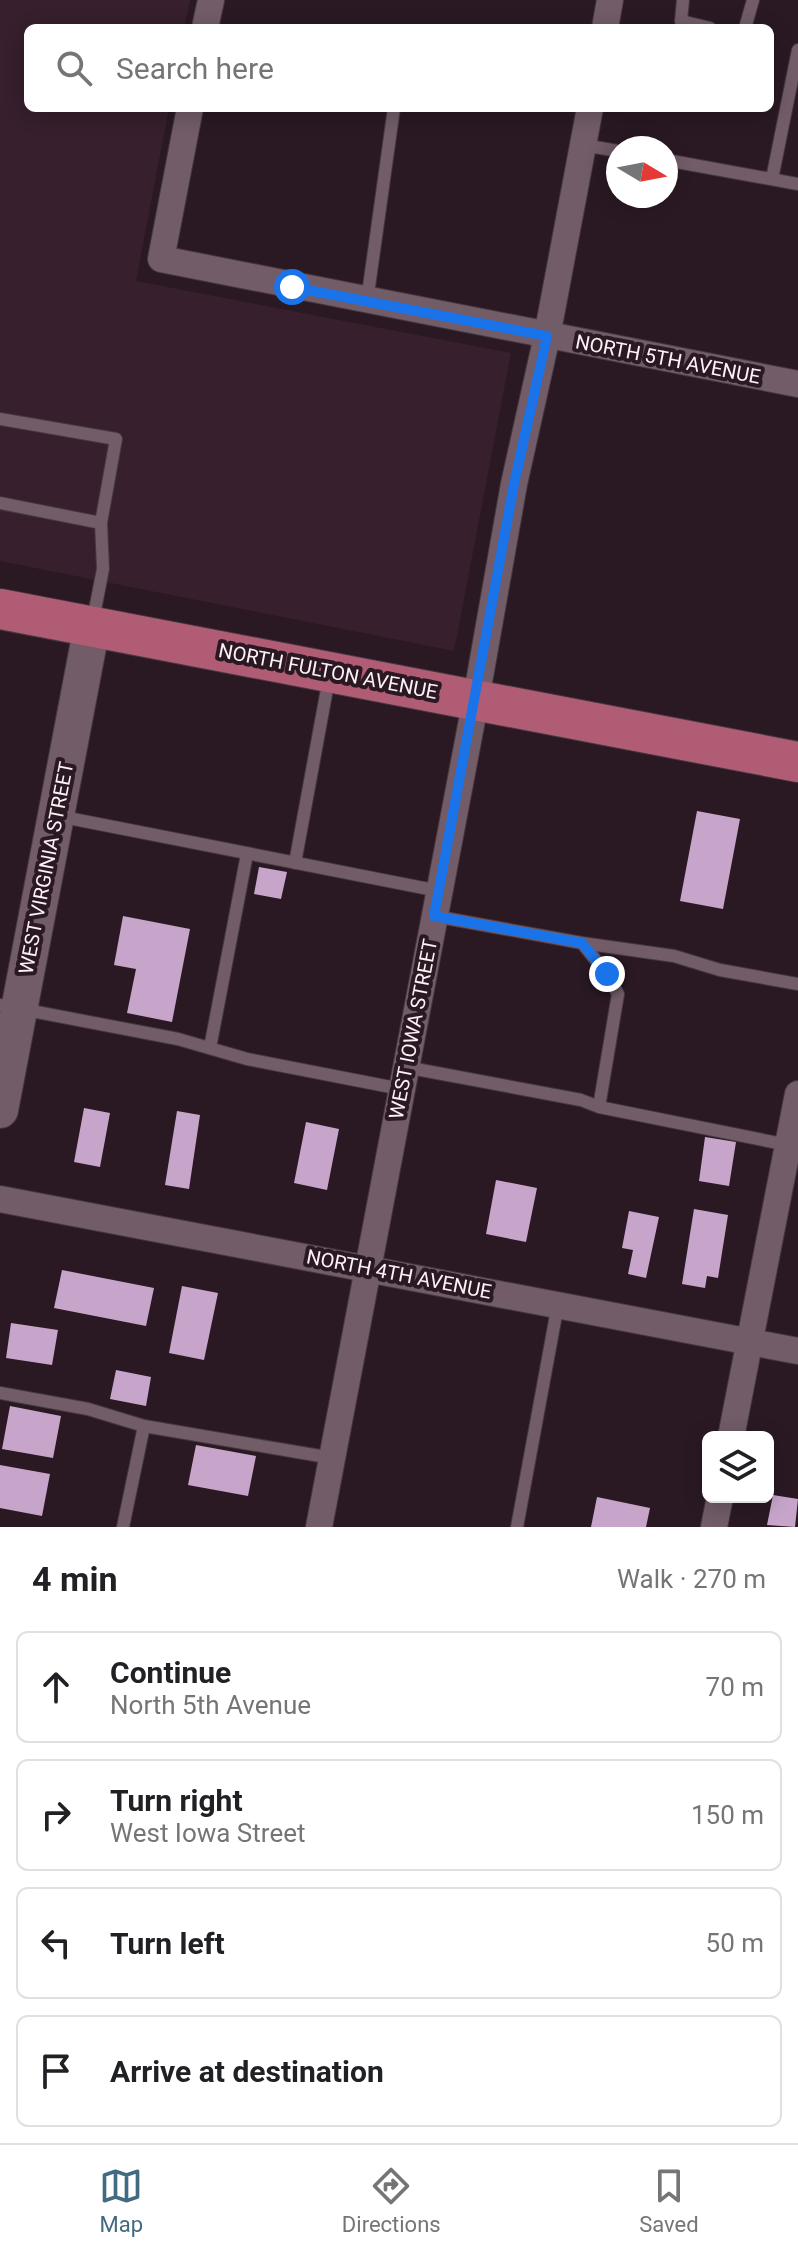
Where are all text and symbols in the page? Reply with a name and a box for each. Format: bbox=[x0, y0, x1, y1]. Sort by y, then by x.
search box bbox=[24, 24, 774, 112]
icon: search bbox=[52, 46, 96, 90]
text: Search here bbox=[116, 51, 274, 86]
north arrow bbox=[606, 136, 678, 208]
route start bbox=[274, 269, 310, 305]
street label: NORTH 5TH AVENUE bbox=[573, 329, 763, 389]
street label: NORTH FULTON AVENUE bbox=[217, 638, 439, 704]
street label: WEST VIRGINIA STREET bbox=[14, 760, 78, 976]
street label: WEST IOWA STREET bbox=[384, 937, 442, 1121]
route end bbox=[589, 956, 625, 992]
street label: NORTH 4TH AVENUE bbox=[304, 1244, 494, 1304]
map controls bbox=[702, 1431, 774, 1503]
button: layers bbox=[702, 1431, 774, 1503]
text: 4 min bbox=[32, 1559, 117, 1599]
text: Walk · 270 m bbox=[617, 1564, 766, 1594]
text: Continue bbox=[110, 1655, 231, 1690]
icon: ahead bbox=[34, 1665, 78, 1709]
text: 70 m bbox=[706, 1672, 764, 1702]
text: North 5th Avenue bbox=[110, 1690, 311, 1720]
text: Turn right bbox=[110, 1783, 243, 1818]
icon: right bbox=[34, 1793, 78, 1837]
text: 150 m bbox=[691, 1800, 764, 1830]
text: West Iowa Street bbox=[110, 1818, 305, 1848]
icon: left bbox=[34, 1921, 78, 1965]
text: Turn left bbox=[110, 1926, 225, 1961]
text: 50 m bbox=[706, 1928, 764, 1958]
icon: arrive bbox=[34, 2049, 78, 2093]
text: Arrive at destination bbox=[110, 2054, 384, 2089]
tab: Map bbox=[99, 2164, 143, 2237]
tab: Directions bbox=[342, 2164, 441, 2237]
tab: Saved bbox=[639, 2164, 699, 2237]

